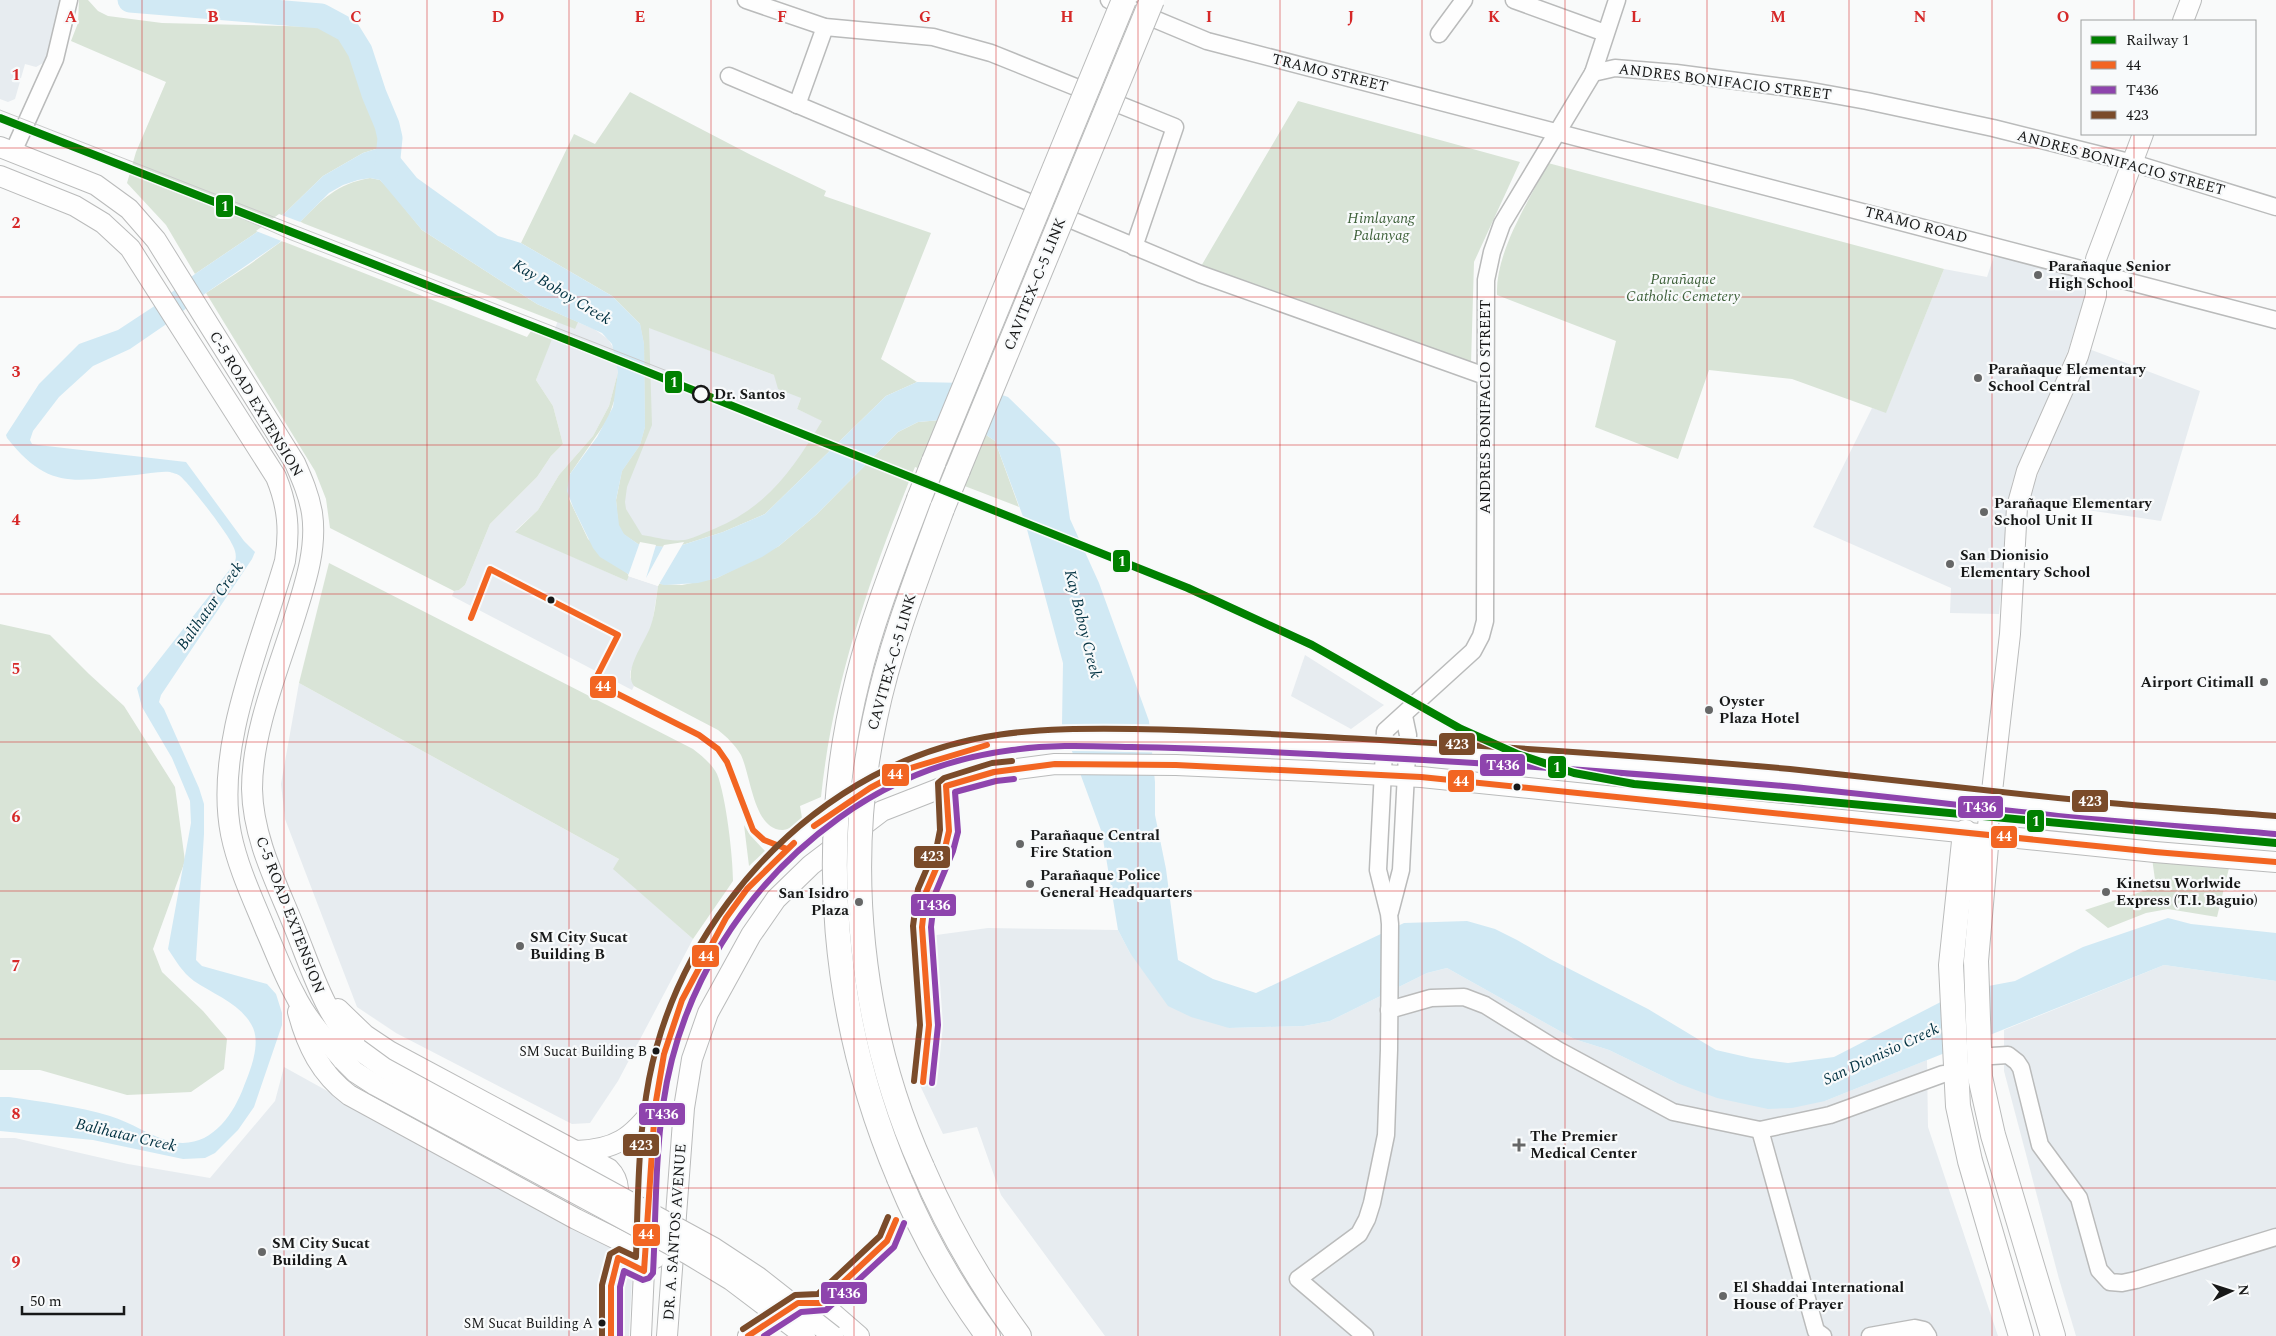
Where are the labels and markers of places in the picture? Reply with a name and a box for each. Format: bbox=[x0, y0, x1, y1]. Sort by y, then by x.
place label: Parañaque Senior High School bbox=[2048, 255, 2171, 295]
marker: Parañaque Senior High School bbox=[2032, 269, 2044, 281]
place label: Parañaque Elementary School Central bbox=[1988, 358, 2146, 398]
marker: Parañaque Elementary School Central bbox=[1972, 372, 1984, 384]
place label: Dr. Santos bbox=[714, 383, 786, 406]
marker: Dr. Santos bbox=[692, 385, 710, 403]
place label: Parañaque Elementary School Unit II bbox=[1994, 492, 2152, 532]
marker: Parañaque Elementary School Unit II bbox=[1978, 506, 1990, 518]
place label: San Dionisio Elementary School bbox=[1960, 544, 2091, 584]
marker: San Dionisio Elementary School bbox=[1944, 558, 1956, 570]
unlabelled marker bbox=[546, 595, 556, 605]
place label: Airport Citimall bbox=[2140, 671, 2254, 694]
marker: Airport Citimall bbox=[2258, 676, 2270, 688]
place label: Oyster Plaza Hotel bbox=[1719, 690, 1800, 730]
marker: Oyster Plaza Hotel bbox=[1703, 704, 1715, 716]
unlabelled marker bbox=[1512, 782, 1522, 792]
place label: Parañaque Central Fire Station bbox=[1030, 824, 1160, 864]
marker: Parañaque Central Fire Station bbox=[1014, 838, 1026, 850]
place label: Parañaque Police General Headquarters bbox=[1040, 864, 1193, 904]
place label: Kinetsu Worlwide Express (T.I. Baguio) bbox=[2116, 872, 2258, 912]
marker: Parañaque Police General Headquarters bbox=[1024, 878, 1036, 890]
place label: San Isidro Plaza bbox=[778, 882, 849, 922]
marker: Kinetsu Worlwide Express (T.I. Baguio) bbox=[2100, 886, 2112, 898]
marker: San Isidro Plaza bbox=[853, 896, 865, 908]
place label: SM City Sucat Building B bbox=[530, 926, 628, 966]
marker: SM City Sucat Building B bbox=[514, 940, 526, 952]
place label: SM Sucat Building B bbox=[519, 1041, 647, 1062]
marker: SM Sucat Building B bbox=[651, 1046, 661, 1056]
place label: The Premier Medical Center bbox=[1530, 1125, 1637, 1165]
marker: The Premier Medical Center bbox=[1512, 1138, 1526, 1152]
place label: SM City Sucat Building A bbox=[272, 1232, 370, 1272]
marker: SM City Sucat Building A bbox=[256, 1246, 268, 1258]
place label: El Shaddai International House of Prayer bbox=[1733, 1276, 1904, 1316]
marker: El Shaddai International House of Prayer bbox=[1717, 1290, 1729, 1302]
place label: SM Sucat Building A bbox=[464, 1313, 593, 1334]
marker: SM Sucat Building A bbox=[597, 1318, 607, 1328]

